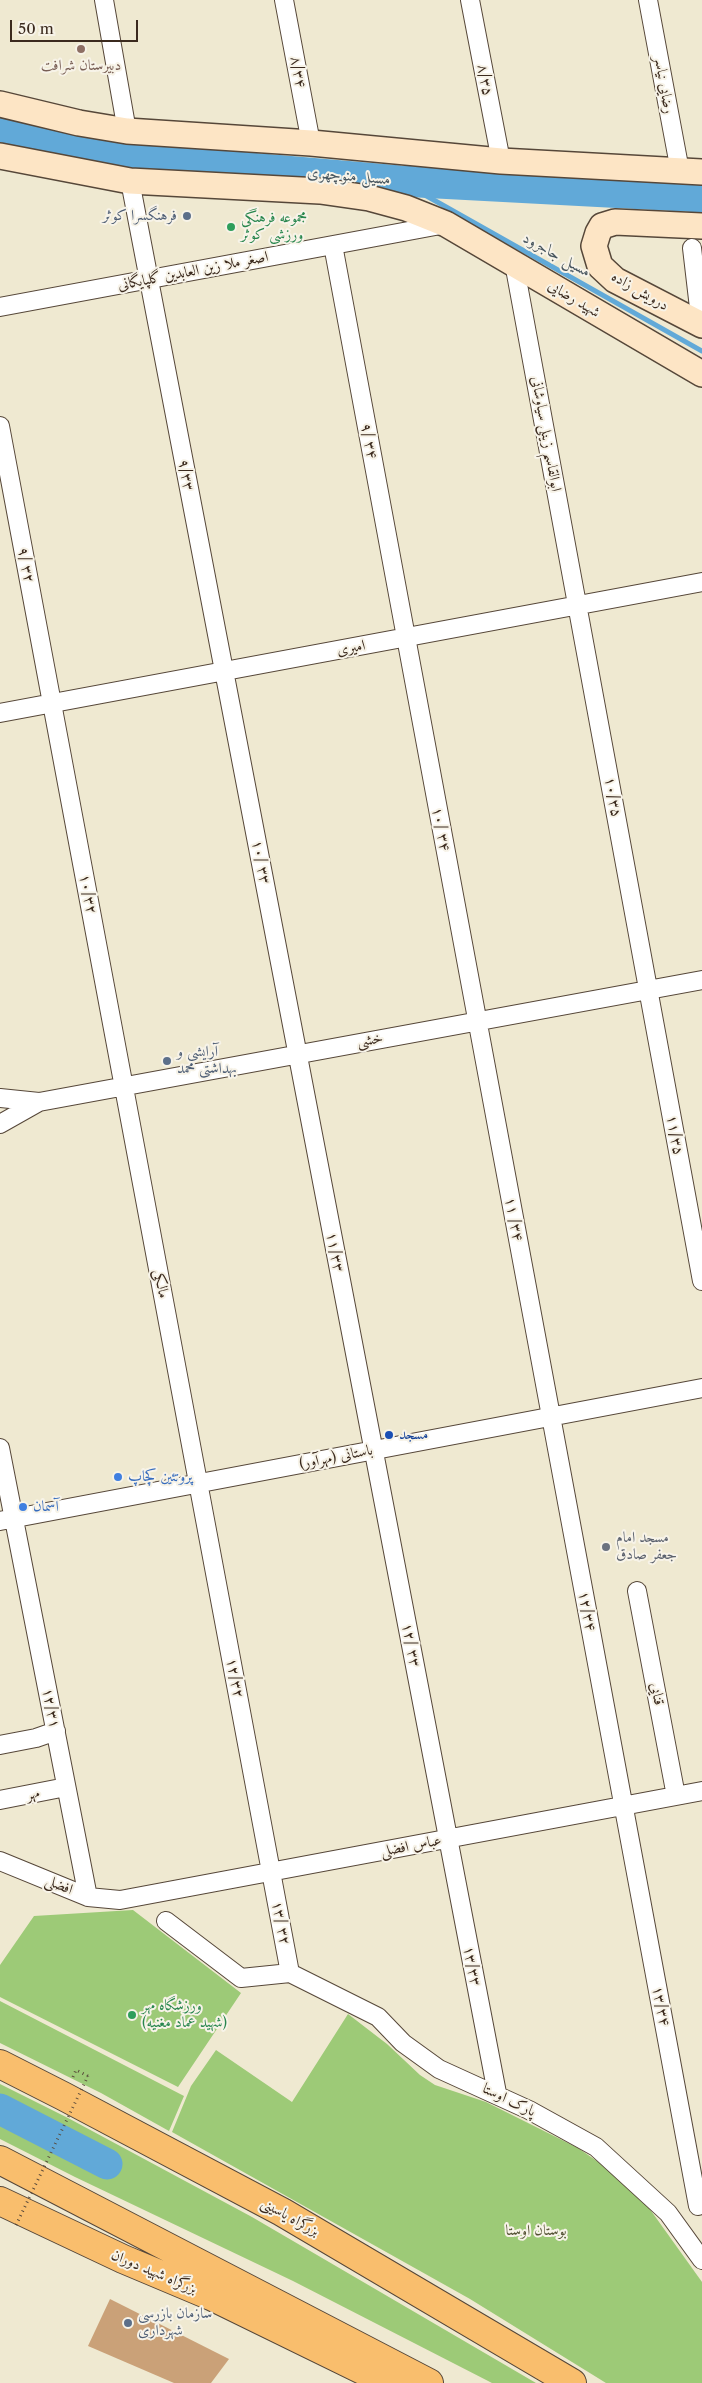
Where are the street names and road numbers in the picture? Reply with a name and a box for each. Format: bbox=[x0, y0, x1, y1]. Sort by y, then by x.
street label: ۸/۳۴ bbox=[286, 55, 310, 89]
street label: رضایی نیاسر bbox=[650, 55, 678, 115]
street label: ۸/۳۵ bbox=[473, 63, 497, 97]
street label: اصغر ملا زین العابدین گلپایگانی bbox=[116, 248, 270, 294]
street label: درویش زاده bbox=[608, 267, 672, 315]
street label: شهید رضایی bbox=[545, 276, 603, 322]
street label: ابوالقاسم زینلی سیاوشانی bbox=[527, 375, 565, 493]
street label: ۹/ ۳۴ bbox=[357, 422, 381, 460]
street label: ۹/۳۳ bbox=[174, 458, 198, 492]
street label: ۹/ ۳۲ bbox=[14, 546, 38, 584]
street label: امیری bbox=[335, 636, 367, 660]
street label: ۱۰/۳۵ bbox=[601, 775, 625, 819]
street label: ۱۰/ ۳۴ bbox=[428, 805, 454, 853]
street label: ۱۰/ ۳۳ bbox=[248, 838, 274, 886]
street label: ۱۰/۳۲ bbox=[75, 872, 101, 916]
street label: خشی bbox=[355, 1029, 385, 1051]
street label: ۱۱/۳۵ bbox=[663, 1113, 687, 1157]
street label: ۱۱ /۳۴ bbox=[501, 1195, 527, 1243]
street label: ۱۱/۳۳ bbox=[322, 1230, 348, 1274]
street label: مالکی bbox=[149, 1268, 173, 1300]
street label: باستانی (مهرآور) bbox=[298, 1441, 374, 1473]
street label: ۱۲/۳۴ bbox=[574, 1589, 600, 1633]
street label: ۱۲/ ۳۳ bbox=[398, 1621, 424, 1669]
street label: ۱۲/۳۲ bbox=[222, 1656, 248, 1700]
street label: قنایی bbox=[646, 1681, 668, 1707]
street label: ۱۲/۳۱ bbox=[38, 1686, 64, 1730]
street label: مهر bbox=[25, 1784, 41, 1804]
street label: عباس افضلی bbox=[379, 1831, 443, 1861]
street label: افضلی bbox=[42, 1871, 76, 1899]
street label: ۱۳/ ۳۲ bbox=[268, 1899, 294, 1947]
street label: ۱۳/۳۳ bbox=[459, 1944, 485, 1988]
street label: ۱۳/۳۴ bbox=[648, 1984, 674, 2028]
street label: پارک اوستا bbox=[479, 2079, 539, 2121]
street label: بزرگراه یاسینی bbox=[258, 2194, 322, 2240]
street label: بزرگراه شهید دوران bbox=[108, 2246, 200, 2298]

